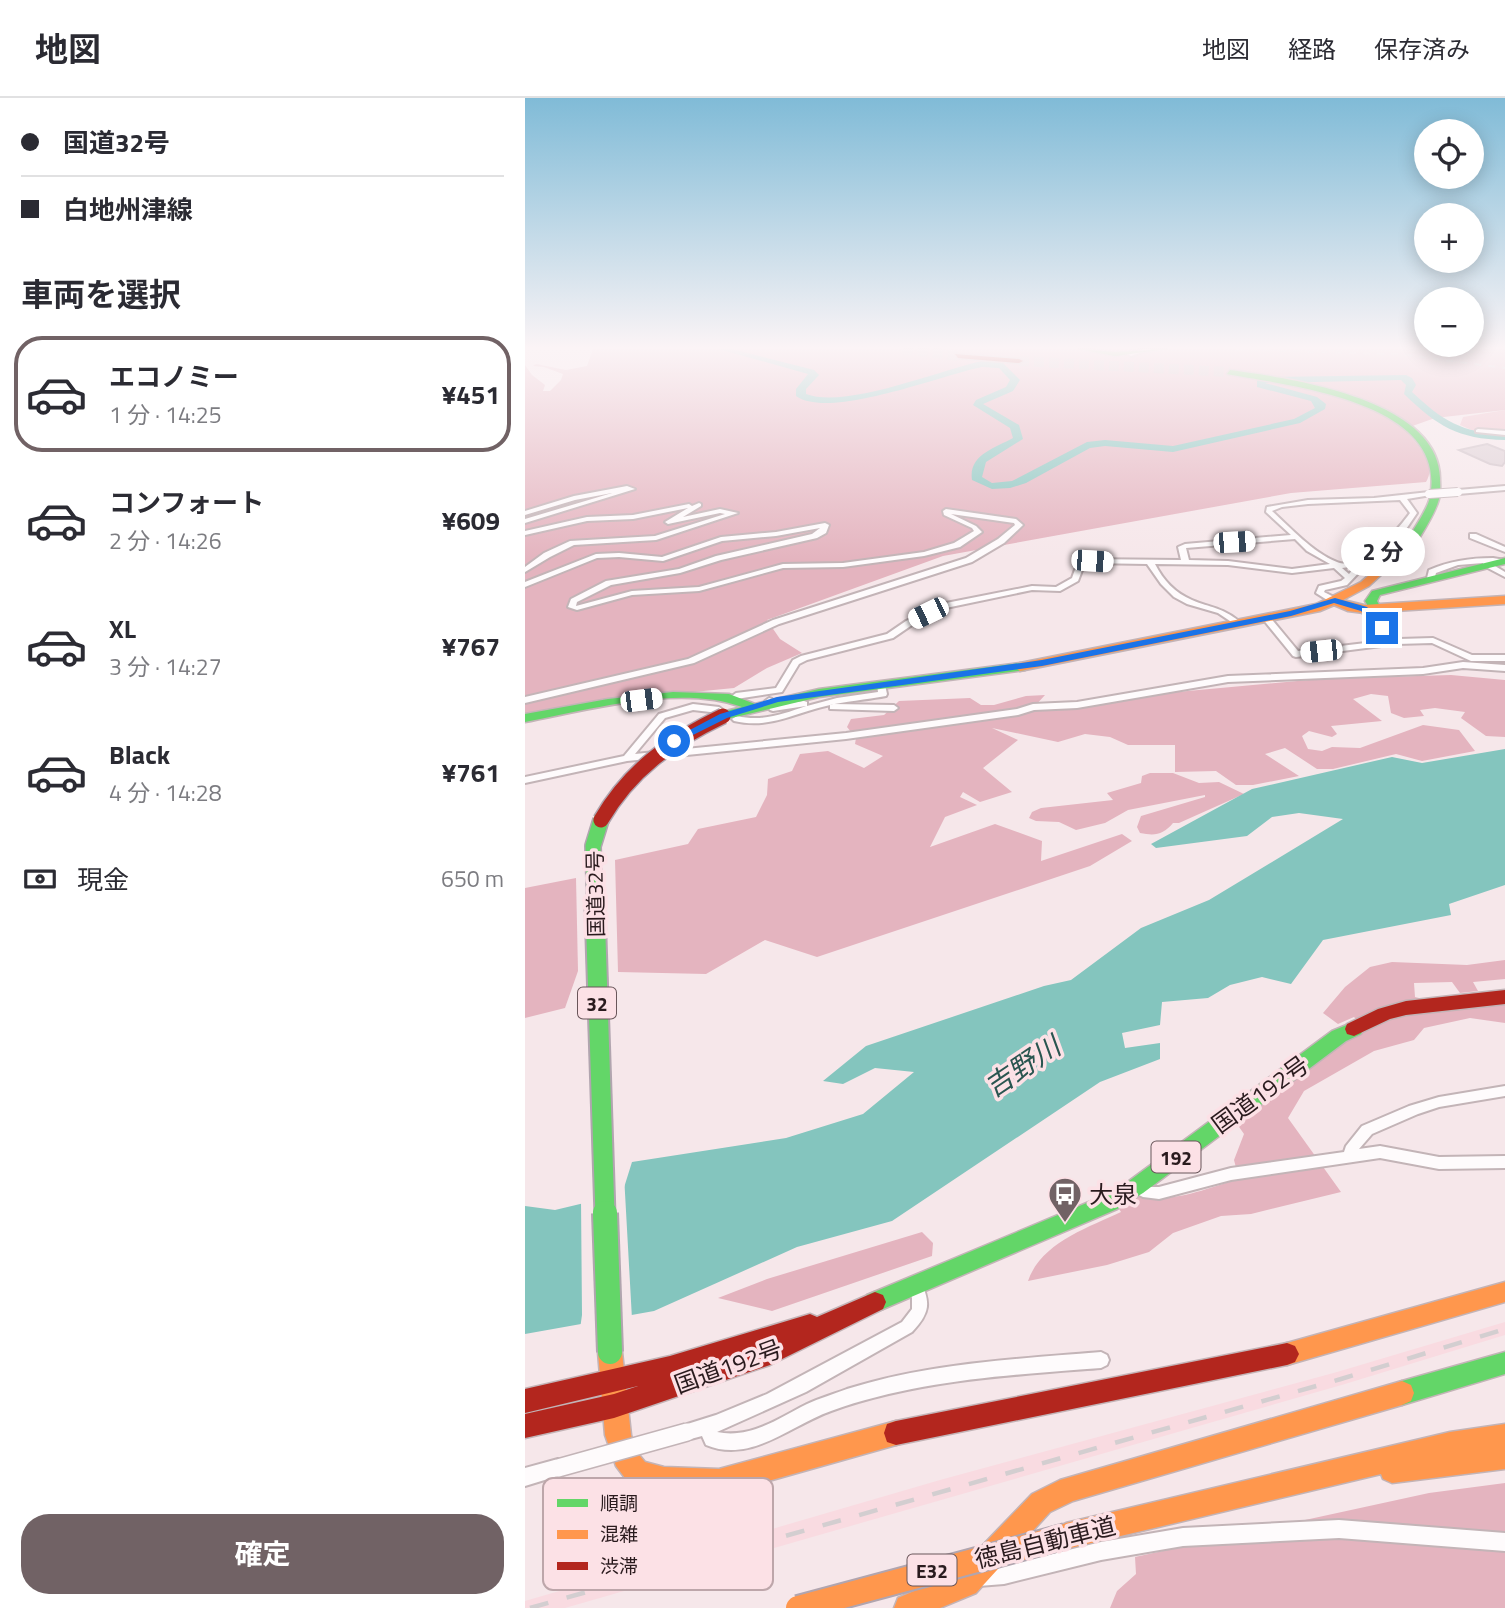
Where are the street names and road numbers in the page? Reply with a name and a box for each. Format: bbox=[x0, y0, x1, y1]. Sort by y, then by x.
street label: 国道32号 bbox=[578, 850, 612, 938]
road number: 32 bbox=[578, 988, 616, 1018]
street label: 国道192号 bbox=[1204, 1046, 1316, 1142]
road number: 192 bbox=[1151, 1142, 1201, 1172]
street label: 国道192号 bbox=[669, 1330, 787, 1402]
street label: 徳島自動車道 bbox=[971, 1507, 1119, 1577]
road number: E32 bbox=[907, 1554, 957, 1586]

